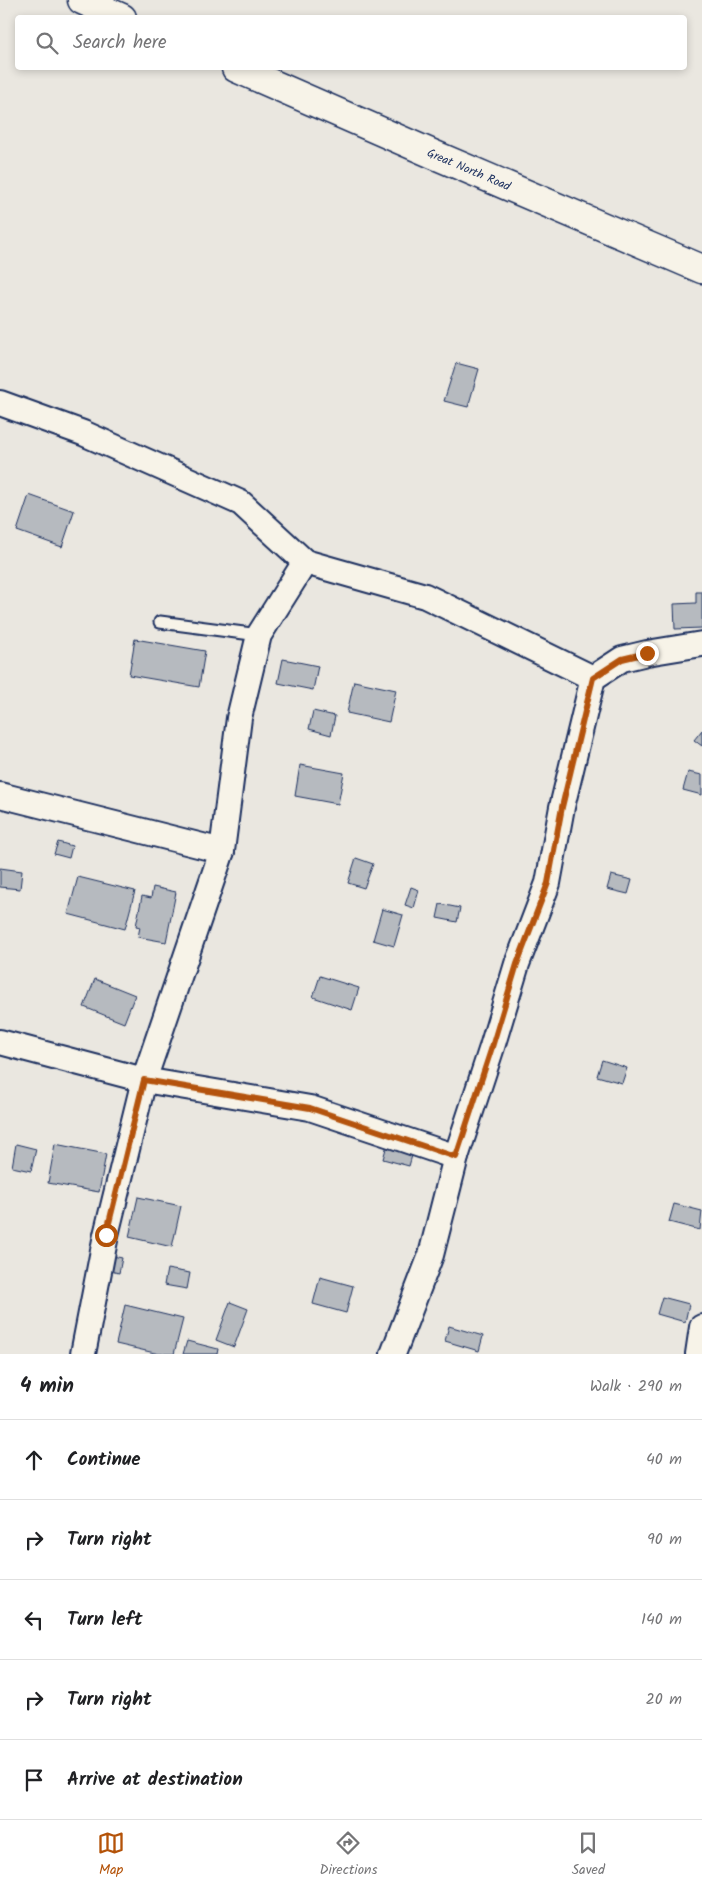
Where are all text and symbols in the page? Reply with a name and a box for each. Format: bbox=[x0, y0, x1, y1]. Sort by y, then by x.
search box bbox=[15, 15, 687, 70]
text: Search here bbox=[73, 28, 167, 58]
icon: search bbox=[33, 29, 61, 57]
street label: Great North Road bbox=[424, 144, 514, 197]
route end bbox=[636, 642, 659, 665]
route start bbox=[95, 1224, 118, 1247]
text: 4 min bbox=[20, 1370, 74, 1403]
text: Walk · 290 m bbox=[590, 1374, 682, 1399]
text: Continue bbox=[67, 1445, 140, 1475]
icon: ahead bbox=[20, 1446, 48, 1474]
text: 40 m bbox=[646, 1447, 682, 1472]
text: Turn right bbox=[67, 1525, 152, 1555]
icon: right bbox=[20, 1526, 48, 1554]
text: 90 m bbox=[647, 1527, 682, 1552]
text: Turn left bbox=[67, 1605, 142, 1635]
icon: left bbox=[20, 1606, 48, 1634]
text: 140 m bbox=[641, 1607, 682, 1632]
text: Turn right bbox=[67, 1685, 152, 1715]
icon: right bbox=[20, 1686, 48, 1714]
text: 20 m bbox=[646, 1687, 682, 1712]
text: Arrive at destination bbox=[67, 1765, 243, 1795]
icon: arrive bbox=[20, 1766, 48, 1794]
tab: Map bbox=[97, 1829, 125, 1881]
tab: Directions bbox=[319, 1829, 377, 1881]
tab: Saved bbox=[572, 1829, 605, 1881]

